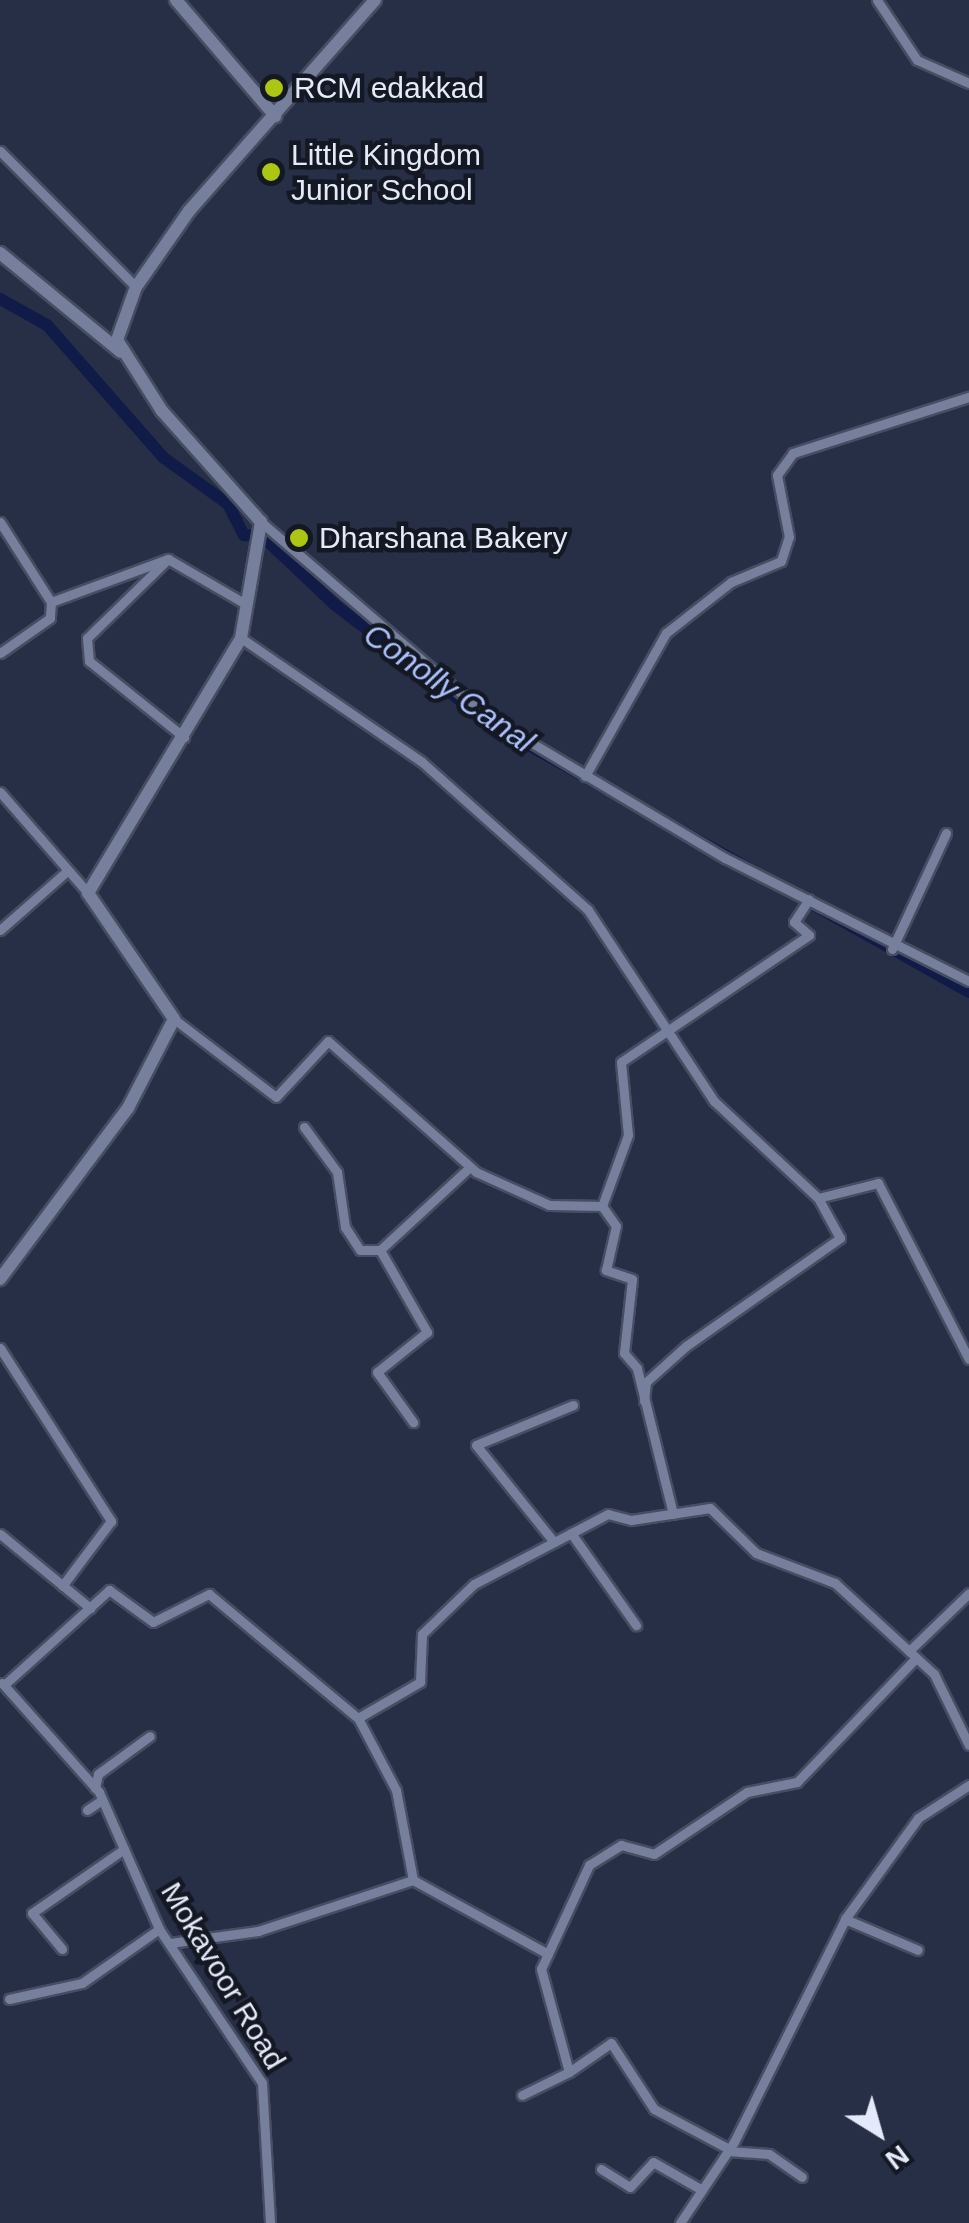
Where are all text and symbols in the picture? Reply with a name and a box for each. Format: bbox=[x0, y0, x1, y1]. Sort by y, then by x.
place label: RCM edakkad bbox=[294, 70, 484, 106]
marker: RCM edakkad bbox=[263, 77, 285, 99]
place label: Little Kingdom Junior School bbox=[291, 137, 481, 208]
marker: Little Kingdom Junior School bbox=[260, 161, 282, 183]
place label: Dharshana Bakery bbox=[319, 520, 567, 556]
marker: Dharshana Bakery bbox=[288, 527, 310, 549]
water label: Conolly Canal bbox=[356, 615, 542, 761]
street label: Mokavoor Road bbox=[153, 1876, 293, 2076]
north arrow bbox=[829, 2083, 929, 2183]
text: N bbox=[880, 2139, 915, 2176]

